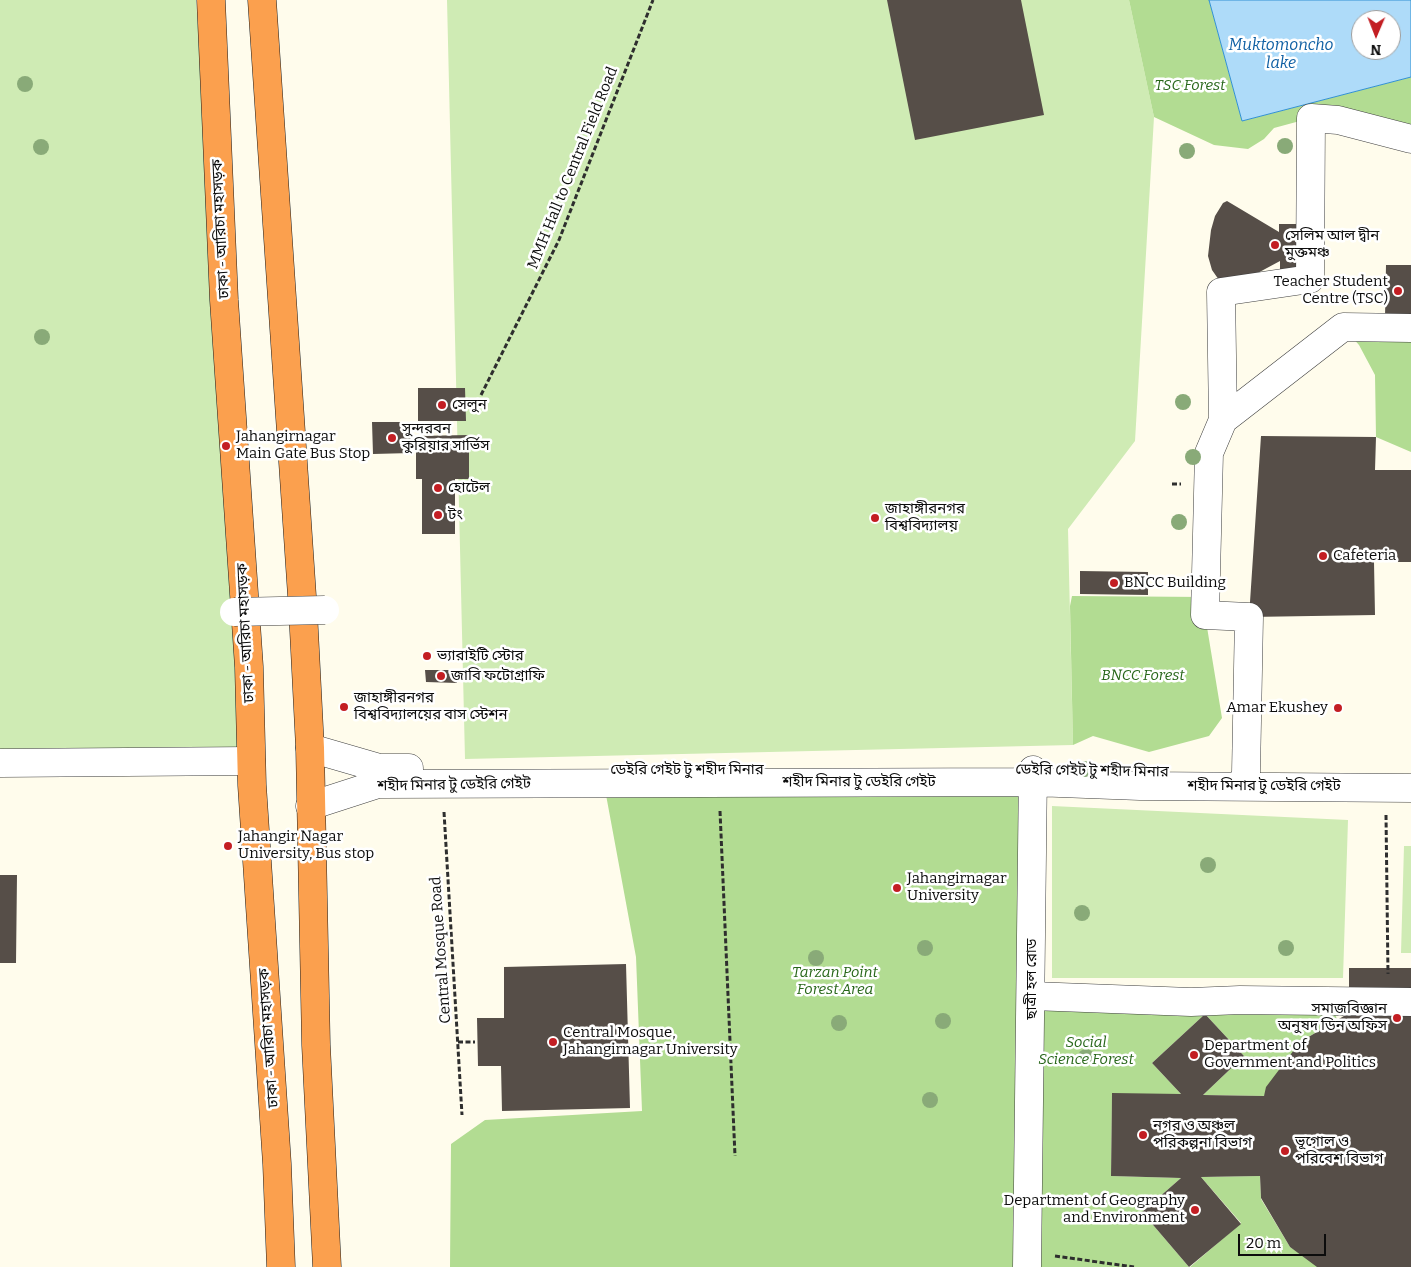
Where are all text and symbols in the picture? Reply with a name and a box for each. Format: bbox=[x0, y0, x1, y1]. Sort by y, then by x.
north arrow bbox=[1351, 10, 1401, 60]
water label: Muktomoncho lake bbox=[1228, 36, 1334, 74]
text: N bbox=[1370, 41, 1381, 58]
street label: MMH Hall to Central Field Road bbox=[524, 64, 622, 272]
park label: TSC Forest bbox=[1155, 77, 1225, 95]
street label: ঢাকা - আরিচা মহাসড়ক bbox=[208, 159, 234, 299]
place label: সেলিম আল দ্বীন মুক্তমঞ্চ bbox=[1285, 227, 1379, 262]
marker: সেলিম আল দ্বীন মুক্তমঞ্চ bbox=[1269, 239, 1281, 251]
place label: Teacher Student Centre (TSC) bbox=[1273, 273, 1388, 308]
marker: Teacher Student Centre (TSC) bbox=[1392, 285, 1404, 297]
place label: সেলুন bbox=[452, 396, 487, 414]
marker: সেলুন bbox=[436, 399, 448, 411]
place label: সুন্দরবন কুরিয়ার সার্ভিস bbox=[402, 420, 490, 455]
place label: Jahangirnagar Main Gate Bus Stop bbox=[236, 428, 370, 463]
marker: সুন্দরবন কুরিয়ার সার্ভিস bbox=[386, 432, 398, 444]
marker: Jahangirnagar Main Gate Bus Stop bbox=[220, 440, 232, 452]
place label: হোটেল bbox=[448, 479, 490, 497]
marker: হোটেল bbox=[432, 482, 444, 494]
place label: জাহাঙ্গীরনগর বিশ্ববিদ্যালয় bbox=[885, 500, 965, 535]
place label: টং bbox=[448, 506, 463, 524]
marker: টং bbox=[432, 509, 444, 521]
marker: জাহাঙ্গীরনগর বিশ্ববিদ্যালয় bbox=[869, 512, 881, 524]
place label: Cafeteria bbox=[1333, 547, 1396, 565]
marker: Cafeteria bbox=[1317, 550, 1329, 562]
street label: ঢাকা - আরিচা মহাসড়ক bbox=[233, 563, 259, 703]
place label: BNCC Building bbox=[1124, 574, 1226, 592]
marker: BNCC Building bbox=[1108, 577, 1120, 589]
place label: ভ্যারাইটি স্টোর bbox=[437, 647, 524, 665]
marker: ভ্যারাইটি স্টোর bbox=[421, 650, 433, 662]
place label: জাবি ফটোগ্রাফি bbox=[451, 667, 545, 685]
park label: BNCC Forest bbox=[1101, 667, 1185, 685]
marker: জাবি ফটোগ্রাফি bbox=[435, 670, 447, 682]
place label: জাহাঙ্গীরনগর বিশ্ববিদ্যালয়ের বাস স্টেশন bbox=[354, 689, 508, 724]
place label: Amar Ekushey bbox=[1226, 699, 1328, 717]
marker: জাহাঙ্গীরনগর বিশ্ববিদ্যালয়ের বাস স্টেশন bbox=[338, 701, 350, 713]
marker: Amar Ekushey bbox=[1332, 702, 1344, 714]
street label: ডেইরি গেইট টু শহীদ মিনার bbox=[610, 761, 764, 779]
street label: ডেইরি গেইট টু শহীদ মিনার bbox=[1015, 761, 1169, 781]
street label: শহীদ মিনার টু ডেইরি গেইট bbox=[782, 773, 936, 791]
street label: শহীদ মিনার টু ডেইরি গেইট bbox=[377, 775, 531, 795]
street label: শহীদ মিনার টু ডেইরি গেইট bbox=[1187, 777, 1341, 795]
place label: Jahangir Nagar University, Bus stop bbox=[238, 828, 374, 863]
marker: Jahangir Nagar University, Bus stop bbox=[222, 840, 234, 852]
place label: Jahangirnagar University bbox=[907, 870, 1007, 905]
street label: Central Mosque Road bbox=[427, 876, 455, 1024]
marker: Jahangirnagar University bbox=[891, 882, 903, 894]
street label: ছাত্রী হল রোড bbox=[1023, 938, 1041, 1020]
park label: Tarzan Point Forest Area bbox=[792, 964, 878, 999]
street label: ঢাকা - আরিচা মহাসড়ক bbox=[255, 968, 283, 1108]
place label: সমাজবিজ্ঞান অনুষদ ডিন অফিস bbox=[1278, 1000, 1387, 1035]
marker: সমাজবিজ্ঞান অনুষদ ডিন অফিস bbox=[1391, 1012, 1403, 1024]
place label: Central Mosque, Jahangirnagar University bbox=[563, 1024, 738, 1059]
park label: Social Science Forest bbox=[1038, 1034, 1134, 1069]
marker: Central Mosque, Jahangirnagar University bbox=[547, 1036, 559, 1048]
place label: Department of Government and Politics bbox=[1204, 1037, 1376, 1072]
marker: Department of Government and Politics bbox=[1188, 1049, 1200, 1061]
place label: নগর ও অঞ্চল পরিকল্পনা বিভাগ bbox=[1153, 1117, 1252, 1152]
marker: নগর ও অঞ্চল পরিকল্পনা বিভাগ bbox=[1137, 1129, 1149, 1141]
place label: ভূগোল ও পরিবেশ বিভাগ bbox=[1295, 1133, 1383, 1168]
marker: ভূগোল ও পরিবেশ বিভাগ bbox=[1279, 1145, 1291, 1157]
place label: Department of Geography and Environment bbox=[1003, 1192, 1185, 1227]
marker: Department of Geography and Environment bbox=[1189, 1204, 1201, 1216]
scale bar bbox=[1241, 1224, 1328, 1256]
text: 20 m bbox=[1246, 1234, 1281, 1252]

